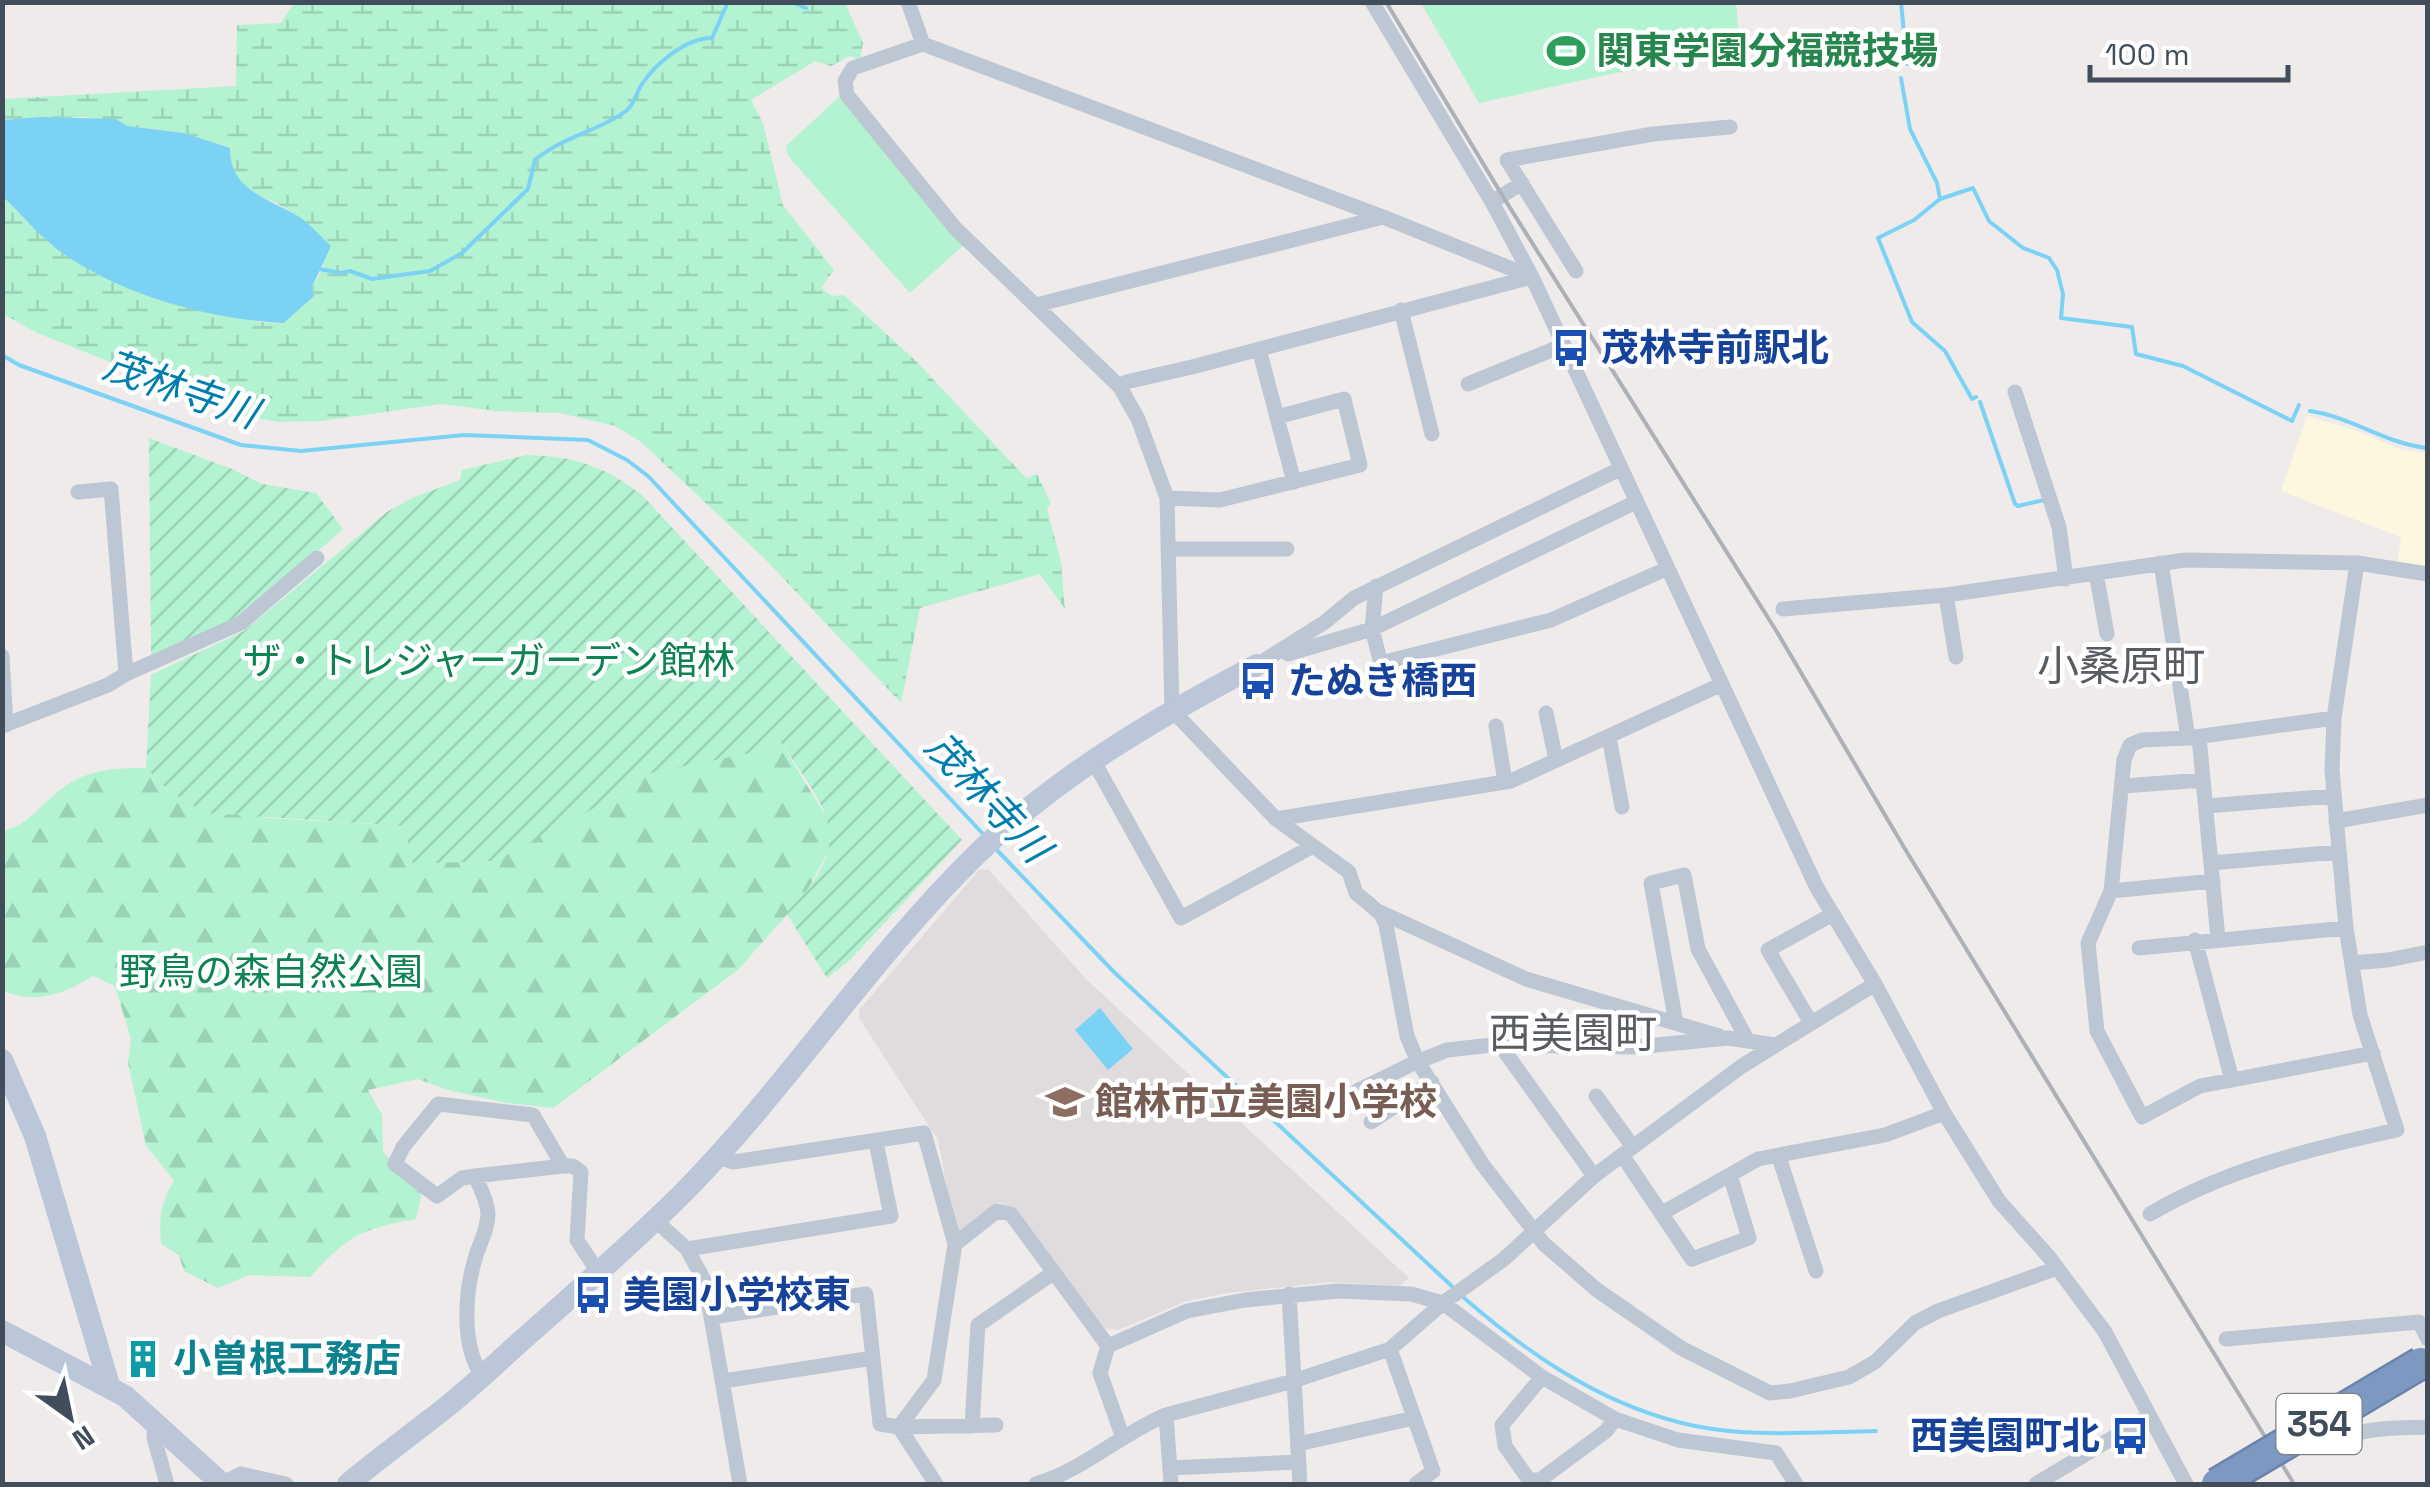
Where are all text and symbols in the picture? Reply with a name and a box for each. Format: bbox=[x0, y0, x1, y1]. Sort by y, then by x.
scale bar bbox=[2090, 20, 2288, 82]
place label: 関東学園分福競技場 bbox=[1596, 27, 1938, 75]
sports icon: 関東学園分福競技場 bbox=[1545, 30, 1587, 72]
text: 100 m bbox=[2105, 35, 2190, 74]
place label: 茂林寺前駅北 bbox=[1601, 324, 1829, 372]
bus stop icon: 茂林寺前駅北 bbox=[1550, 327, 1592, 369]
water label: 茂林寺川 bbox=[97, 339, 269, 441]
park label: ザ・トレジャーガーデン館林 bbox=[243, 637, 735, 685]
district label: 小桑原町 bbox=[2037, 640, 2205, 693]
place label: たぬき橋西 bbox=[1288, 657, 1477, 705]
bus stop icon: たぬき橋西 bbox=[1237, 660, 1279, 702]
water label: 茂林寺川 bbox=[914, 721, 1064, 876]
park label: 野鳥の森自然公園 bbox=[119, 948, 423, 996]
district label: 西美園町 bbox=[1489, 1007, 1657, 1060]
place label: 館林市立美園小学校 bbox=[1095, 1078, 1437, 1126]
school or university icon: 館林市立美園小学校 bbox=[1044, 1081, 1086, 1123]
place label: 美園小学校東 bbox=[623, 1271, 851, 1319]
bus stop icon: 美園小学校東 bbox=[572, 1274, 614, 1316]
place label: 小曽根工務店 bbox=[173, 1335, 401, 1383]
building icon: 小曽根工務店 bbox=[122, 1338, 164, 1380]
north arrow bbox=[20, 1367, 120, 1467]
road number: 354 bbox=[2276, 1394, 2362, 1454]
place label: 西美園町北 bbox=[1910, 1412, 2100, 1460]
bus stop icon: 西美園町北 bbox=[2109, 1415, 2151, 1457]
text: N bbox=[66, 1418, 101, 1458]

